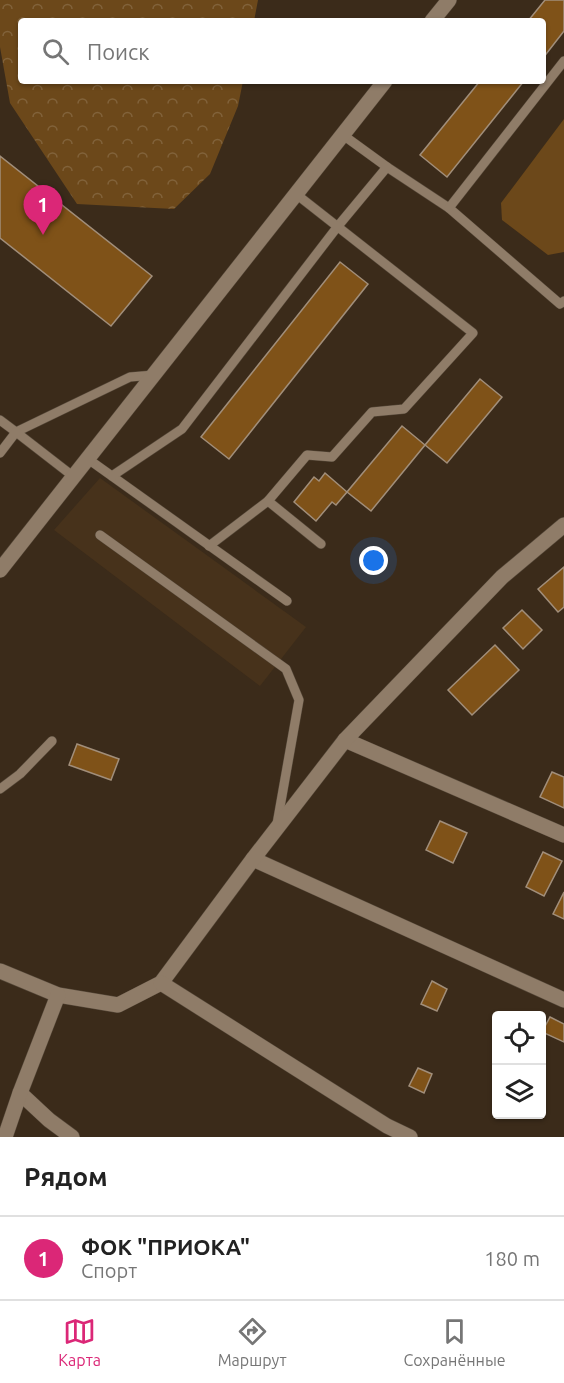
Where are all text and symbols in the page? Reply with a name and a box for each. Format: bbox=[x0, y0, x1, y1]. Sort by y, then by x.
search box bbox=[18, 18, 546, 84]
icon: search bbox=[39, 35, 72, 68]
text: Поиск bbox=[87, 39, 150, 64]
pin: 1 bbox=[24, 186, 63, 235]
your location bbox=[359, 546, 388, 575]
map controls bbox=[492, 1011, 546, 1119]
button: locate bbox=[492, 1011, 546, 1065]
button: layers bbox=[492, 1065, 546, 1119]
text: Рядом bbox=[24, 1162, 108, 1191]
text: ФОК "ПРИОКА" bbox=[81, 1234, 250, 1259]
text: 1 bbox=[38, 1247, 49, 1270]
text: 180 m bbox=[484, 1247, 540, 1270]
text: Спорт bbox=[81, 1259, 137, 1282]
tab: Карта bbox=[58, 1315, 101, 1369]
tab: Маршрут bbox=[218, 1315, 287, 1369]
tab: Сохранённые bbox=[403, 1315, 506, 1369]

